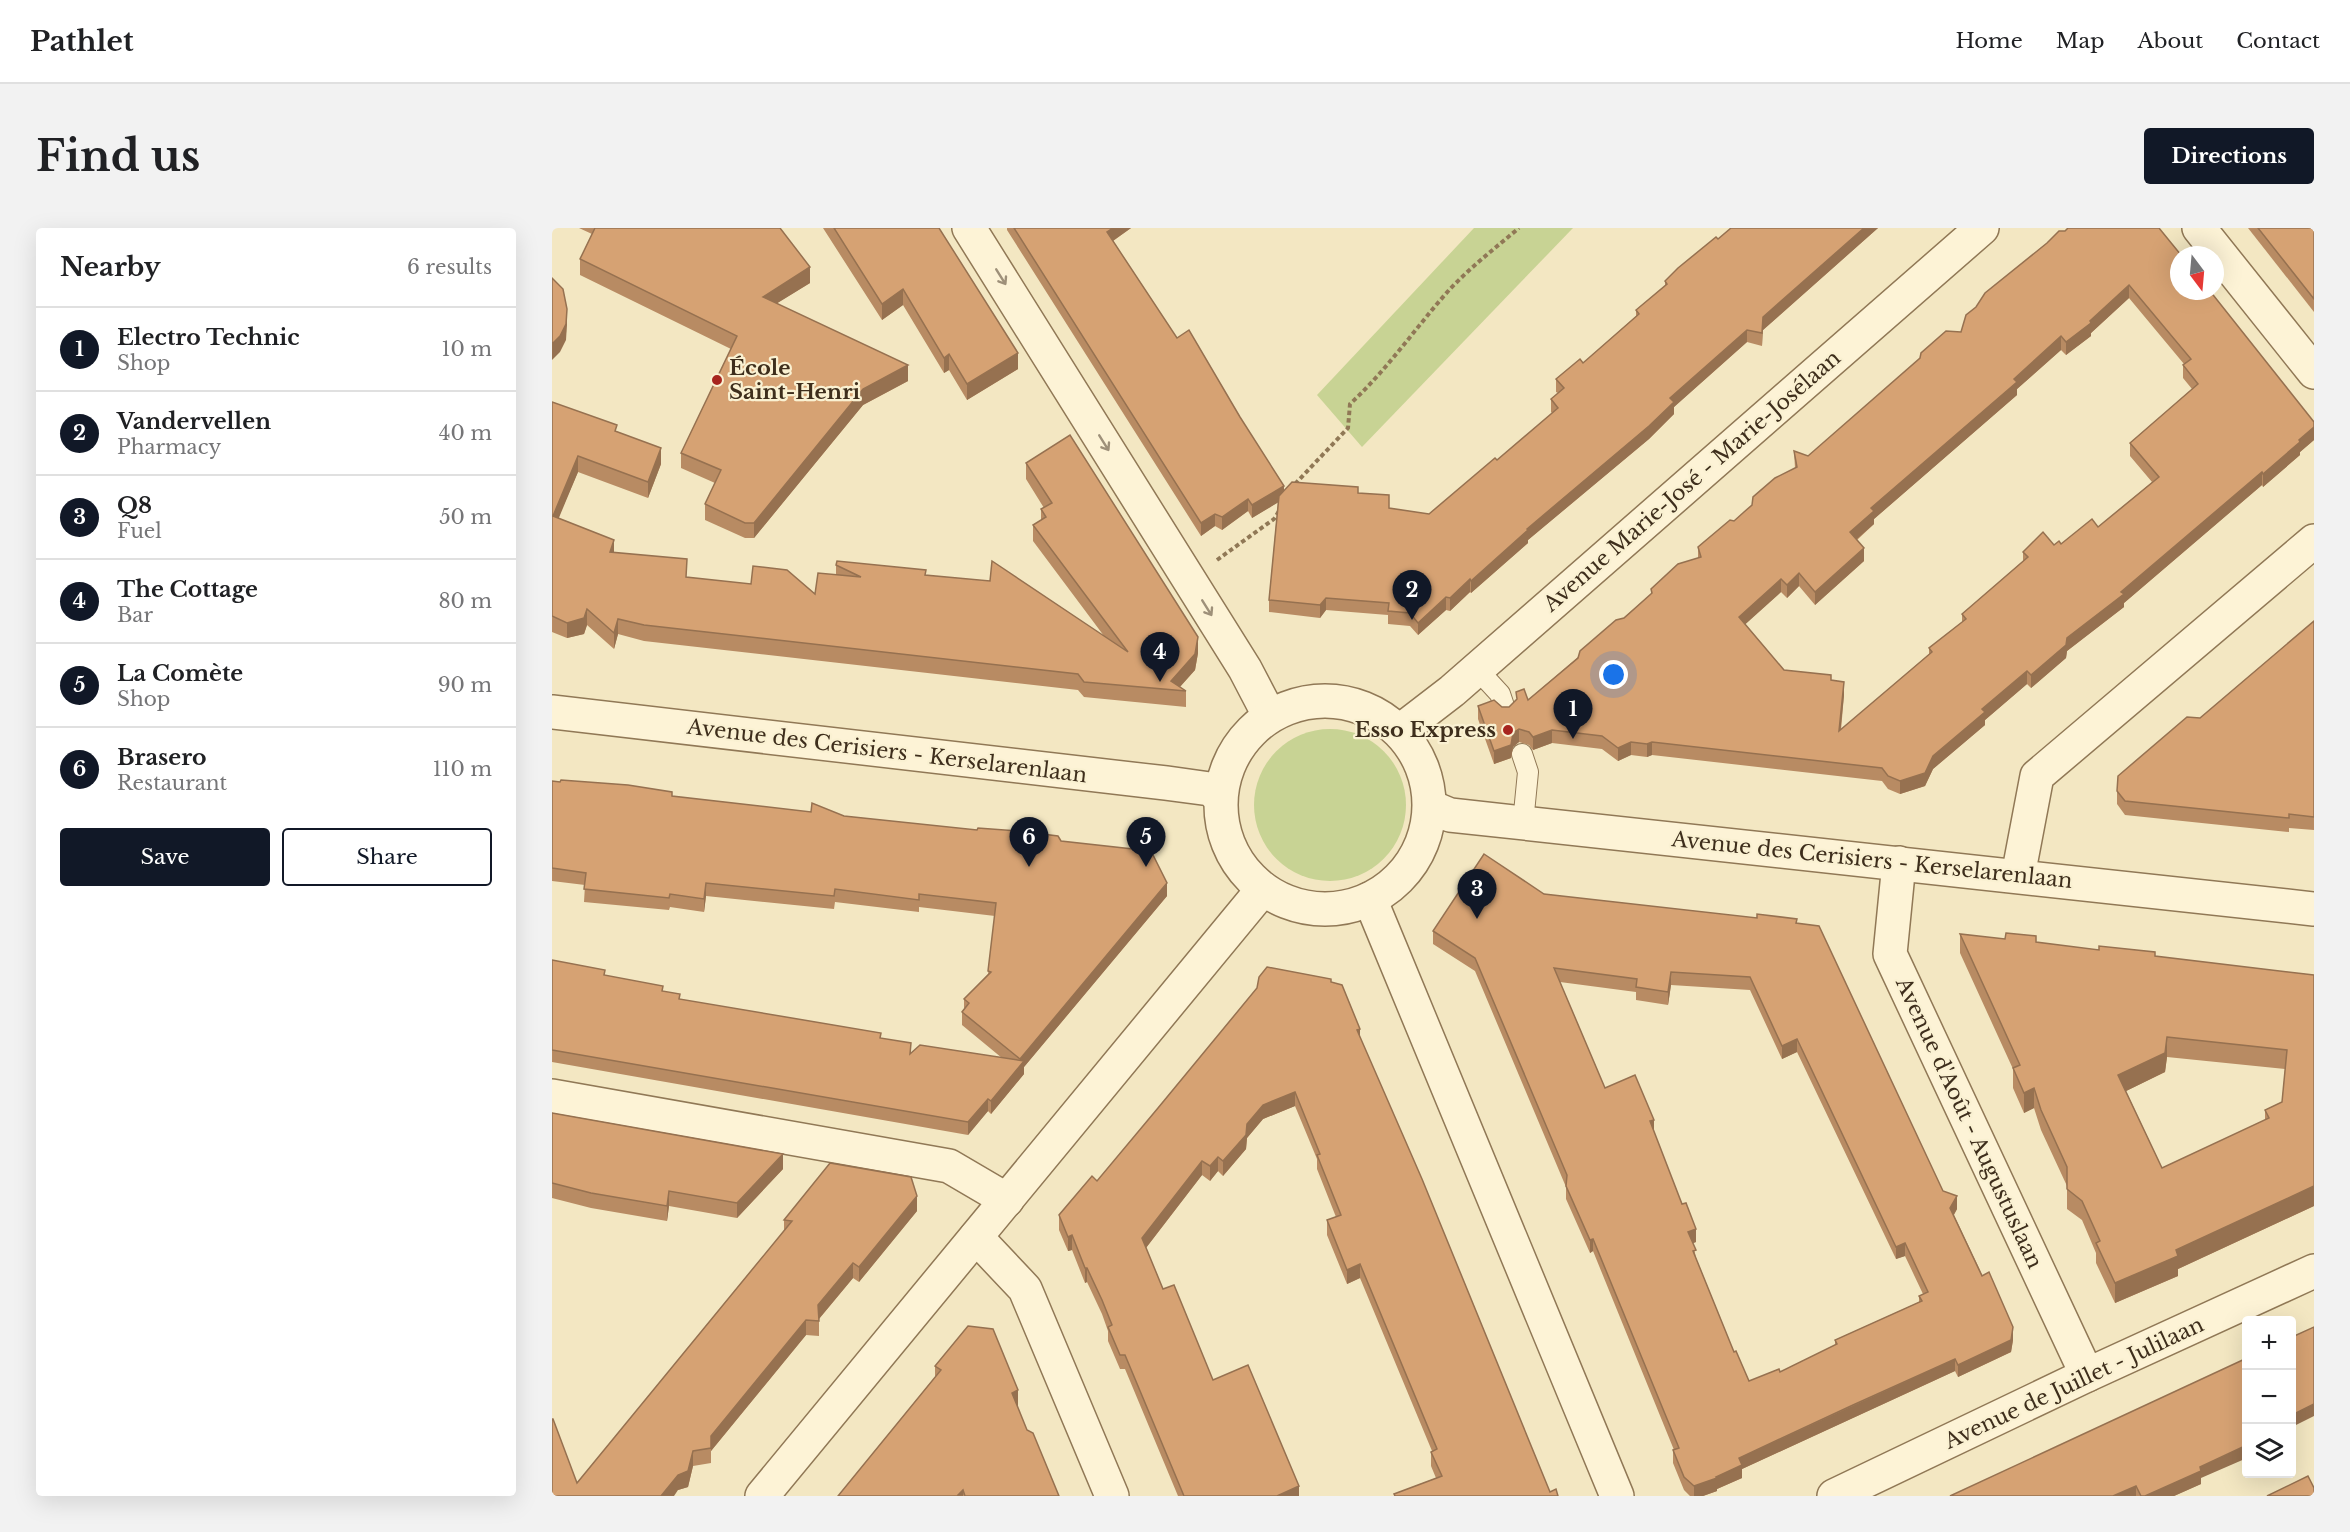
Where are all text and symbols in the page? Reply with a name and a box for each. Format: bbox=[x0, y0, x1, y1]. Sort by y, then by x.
text: Pathlet bbox=[30, 24, 134, 59]
text: Home bbox=[1956, 28, 2023, 54]
text: Map bbox=[2056, 28, 2104, 54]
text: About bbox=[2137, 28, 2203, 54]
text: Contact bbox=[2236, 28, 2320, 54]
button: Directions bbox=[2144, 128, 2314, 184]
text: Find us bbox=[36, 130, 200, 182]
north arrow bbox=[2170, 246, 2224, 300]
text: Nearby bbox=[60, 251, 161, 283]
text: 6 results bbox=[407, 255, 492, 279]
one-way arrow bbox=[994, 269, 1007, 286]
text: Electro Technic bbox=[117, 324, 300, 351]
text: 1 bbox=[75, 337, 84, 361]
text: 10 m bbox=[442, 337, 492, 361]
street label: Avenue Marie-José - Marie-Josélaan bbox=[1537, 345, 1846, 618]
text: Shop bbox=[117, 351, 170, 375]
place label: École Saint-Henri bbox=[729, 355, 861, 405]
marker: École Saint-Henri bbox=[710, 373, 724, 387]
text: Vandervellen bbox=[117, 408, 271, 435]
text: 2 bbox=[73, 421, 86, 445]
text: 40 m bbox=[439, 421, 492, 445]
one-way arrow bbox=[1098, 434, 1110, 451]
text: Pharmacy bbox=[117, 435, 221, 459]
text: Q8 bbox=[117, 492, 152, 519]
text: 3 bbox=[73, 505, 86, 529]
text: 50 m bbox=[439, 505, 492, 529]
text: Fuel bbox=[117, 519, 162, 543]
pin: 2 bbox=[1392, 570, 1432, 620]
text: The Cottage bbox=[117, 576, 258, 603]
text: 4 bbox=[73, 589, 86, 613]
text: 80 m bbox=[438, 589, 492, 613]
one-way arrow bbox=[1202, 599, 1214, 616]
text: Bar bbox=[117, 603, 153, 627]
pin: 4 bbox=[1140, 632, 1180, 682]
text: La Comète bbox=[117, 660, 243, 687]
your location bbox=[1599, 660, 1628, 689]
text: 5 bbox=[74, 673, 85, 697]
text: 90 m bbox=[438, 673, 492, 697]
text: Shop bbox=[117, 687, 170, 711]
pin: 1 bbox=[1554, 690, 1592, 739]
street label: Avenue des Cerisiers - Kerselarenlaan bbox=[685, 713, 1088, 788]
place label: Esso Express bbox=[1354, 717, 1496, 743]
marker: Esso Express bbox=[1501, 723, 1515, 737]
text: Brasero bbox=[117, 744, 207, 771]
text: 6 bbox=[73, 757, 86, 781]
text: 110 m bbox=[433, 757, 492, 781]
text: Restaurant bbox=[117, 771, 227, 795]
pin: 6 bbox=[1010, 818, 1048, 867]
pin: 5 bbox=[1126, 818, 1166, 867]
street label: Avenue des Cerisiers - Kerselarenlaan bbox=[1669, 826, 2074, 894]
button: Save bbox=[60, 828, 270, 886]
button: Share bbox=[282, 828, 492, 886]
pin: 3 bbox=[1458, 870, 1496, 919]
street label: Avenue d'Août - Augustuslaan bbox=[1890, 972, 2048, 1273]
street label: Avenue de Juillet - Julilaan bbox=[1939, 1311, 2208, 1455]
map controls bbox=[2242, 1316, 2296, 1478]
button: + bbox=[2242, 1316, 2296, 1370]
button: − bbox=[2242, 1370, 2296, 1424]
button: layers bbox=[2242, 1424, 2296, 1478]

